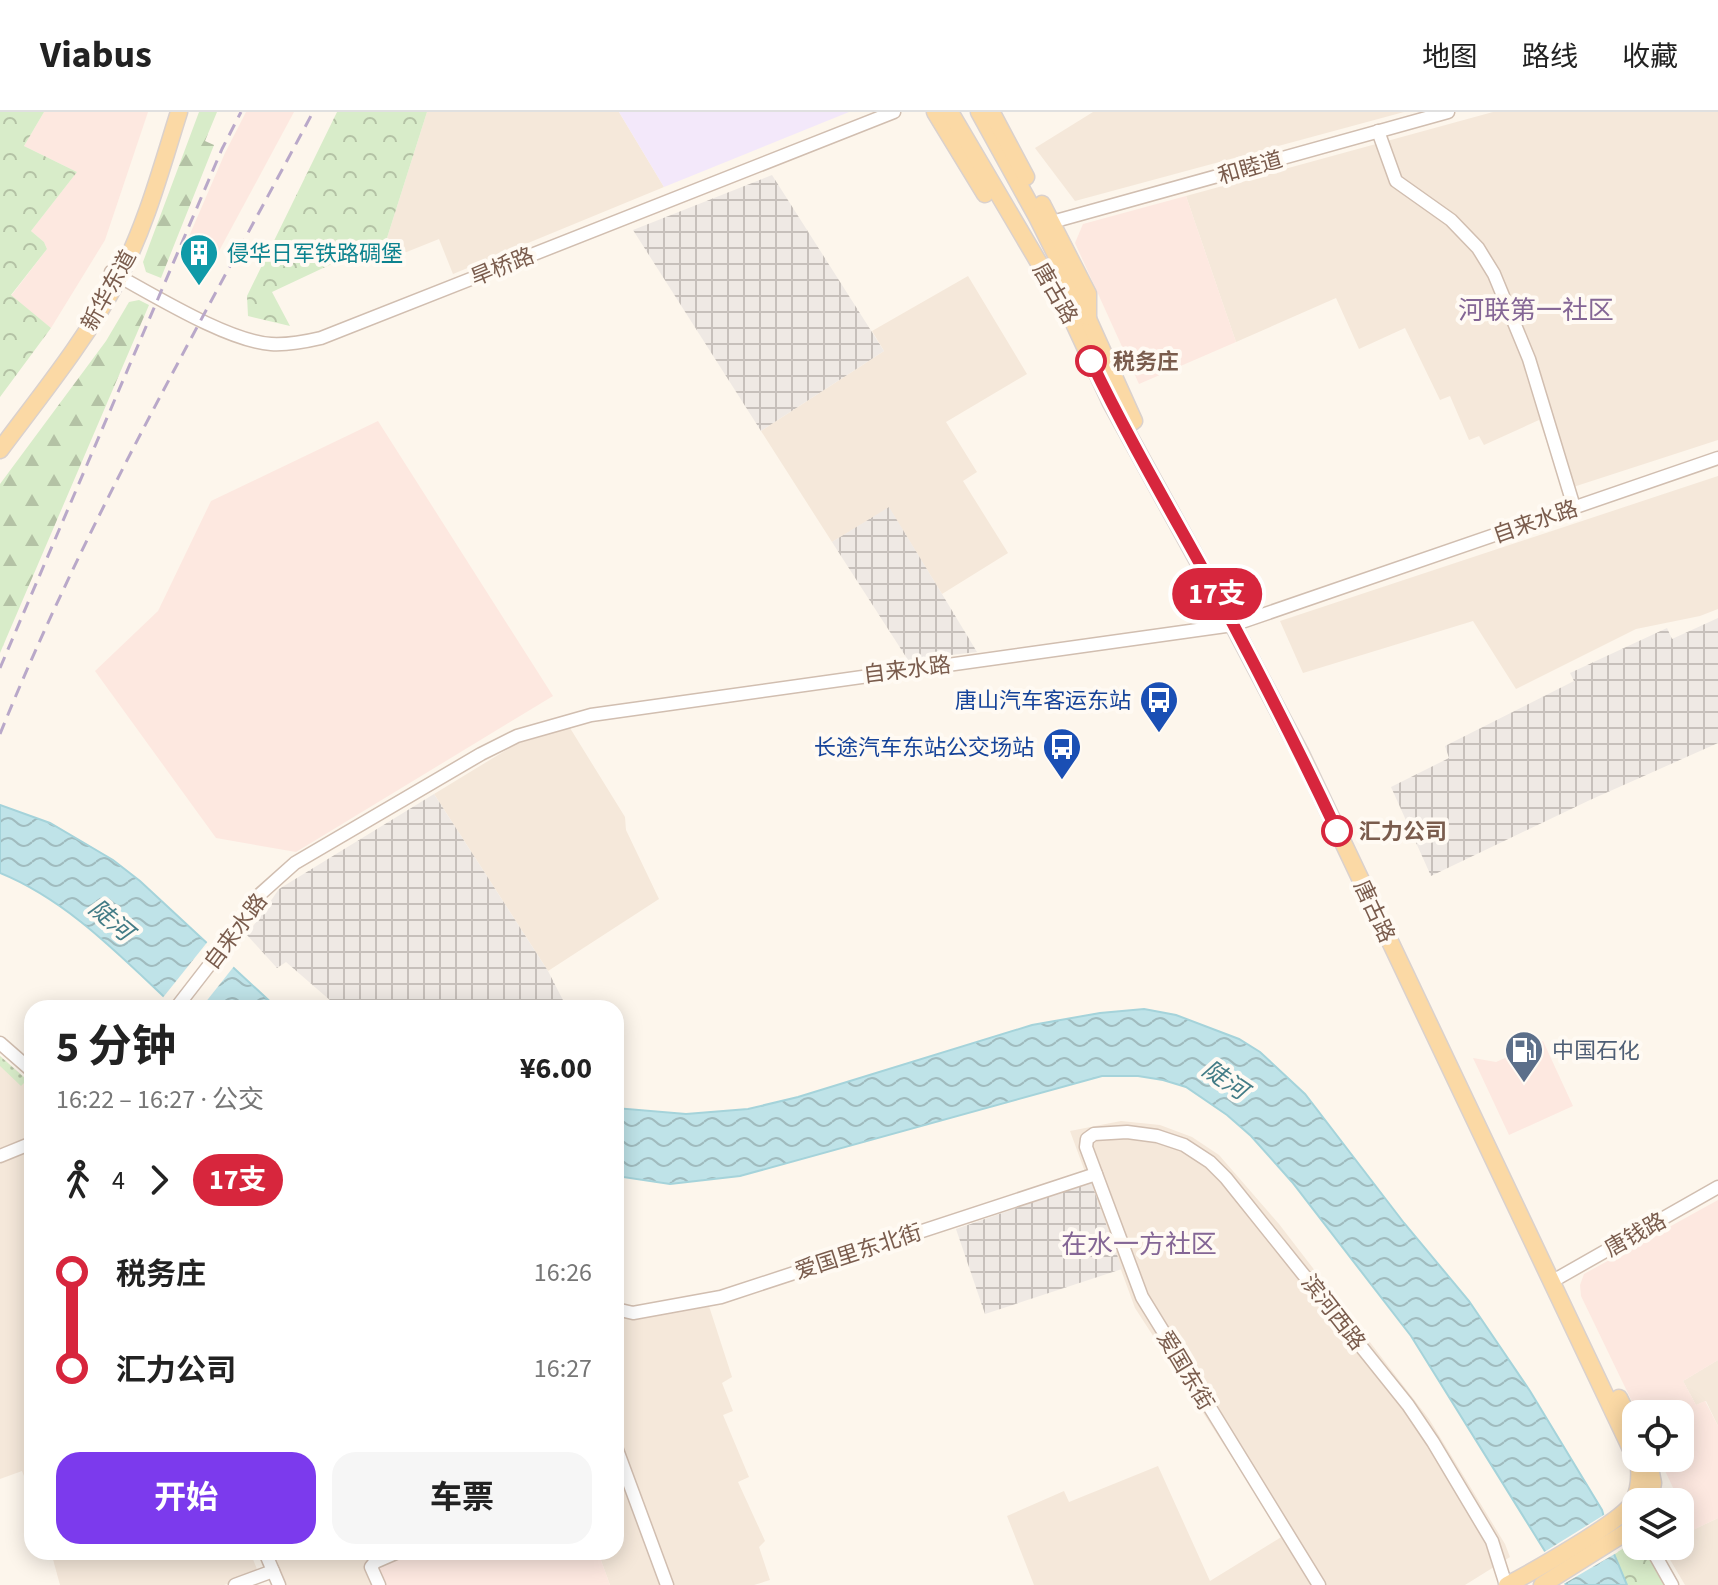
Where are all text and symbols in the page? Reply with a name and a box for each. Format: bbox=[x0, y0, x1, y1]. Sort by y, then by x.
text: Viabus bbox=[40, 28, 152, 82]
text: 地图 bbox=[1422, 37, 1478, 77]
text: 路线 bbox=[1522, 37, 1578, 77]
text: 收藏 bbox=[1622, 37, 1678, 77]
street label: 和睦道 bbox=[1214, 143, 1286, 192]
building icon: 侵华日军铁路碉堡 bbox=[178, 232, 220, 287]
place label: 侵华日军铁路碉堡 bbox=[227, 238, 403, 270]
street label: 旱桥路 bbox=[466, 240, 539, 294]
street label: 新华东道 bbox=[74, 244, 144, 337]
street label: 唐古路 bbox=[1025, 257, 1085, 330]
district label: 河联第一社区 bbox=[1458, 292, 1614, 329]
marker: 税务庄 bbox=[1076, 346, 1106, 376]
place label: 税务庄 bbox=[1113, 346, 1179, 378]
street label: 自来水路 bbox=[1489, 492, 1582, 551]
line badge: 17支 bbox=[1171, 568, 1263, 620]
text: 17支 bbox=[1188, 574, 1246, 614]
street label: 自来水路 bbox=[861, 649, 953, 691]
bus stop icon: 唐山汽车客运东站 bbox=[1138, 679, 1180, 734]
place label: 唐山汽车客运东站 bbox=[955, 685, 1131, 717]
bus stop icon: 长途汽车东站公交场站 bbox=[1041, 726, 1083, 781]
place label: 长途汽车东站公交场站 bbox=[814, 732, 1034, 764]
marker: 汇力公司 bbox=[1322, 816, 1352, 846]
place label: 汇力公司 bbox=[1359, 816, 1447, 848]
street label: 唐古路 bbox=[1346, 875, 1403, 948]
street label: 自来水路 bbox=[197, 887, 275, 976]
water label: 陡河 bbox=[81, 892, 143, 952]
text: 5 分钟 bbox=[56, 1016, 176, 1079]
fuel station icon: 中国石化 bbox=[1503, 1029, 1545, 1084]
place label: 中国石化 bbox=[1552, 1035, 1640, 1067]
text: ¥6.00 bbox=[520, 1047, 592, 1090]
water label: 陡河 bbox=[1195, 1052, 1258, 1111]
text: 16:22 – 16:27 · 公交 bbox=[56, 1081, 264, 1118]
icon: walk bbox=[56, 1158, 100, 1202]
icon: forward bbox=[137, 1158, 181, 1202]
text: 17支 bbox=[209, 1160, 267, 1200]
text: 4 bbox=[112, 1162, 125, 1199]
street label: 唐钱路 bbox=[1599, 1205, 1672, 1265]
street label: 爱国里东北街 bbox=[791, 1216, 926, 1288]
district label: 在水一方社区 bbox=[1061, 1226, 1217, 1263]
text: 税务庄 bbox=[116, 1253, 206, 1296]
text: 16:26 bbox=[534, 1254, 592, 1291]
street label: 滨河西路 bbox=[1294, 1268, 1373, 1357]
street label: 爱国东街 bbox=[1149, 1325, 1222, 1416]
text: 汇力公司 bbox=[116, 1349, 236, 1392]
text: 16:27 bbox=[534, 1350, 592, 1387]
map controls bbox=[1622, 1400, 1694, 1560]
button: locate bbox=[1622, 1400, 1694, 1472]
button: 开始 bbox=[56, 1452, 316, 1544]
button: 车票 bbox=[332, 1452, 592, 1544]
button: layers bbox=[1622, 1488, 1694, 1560]

